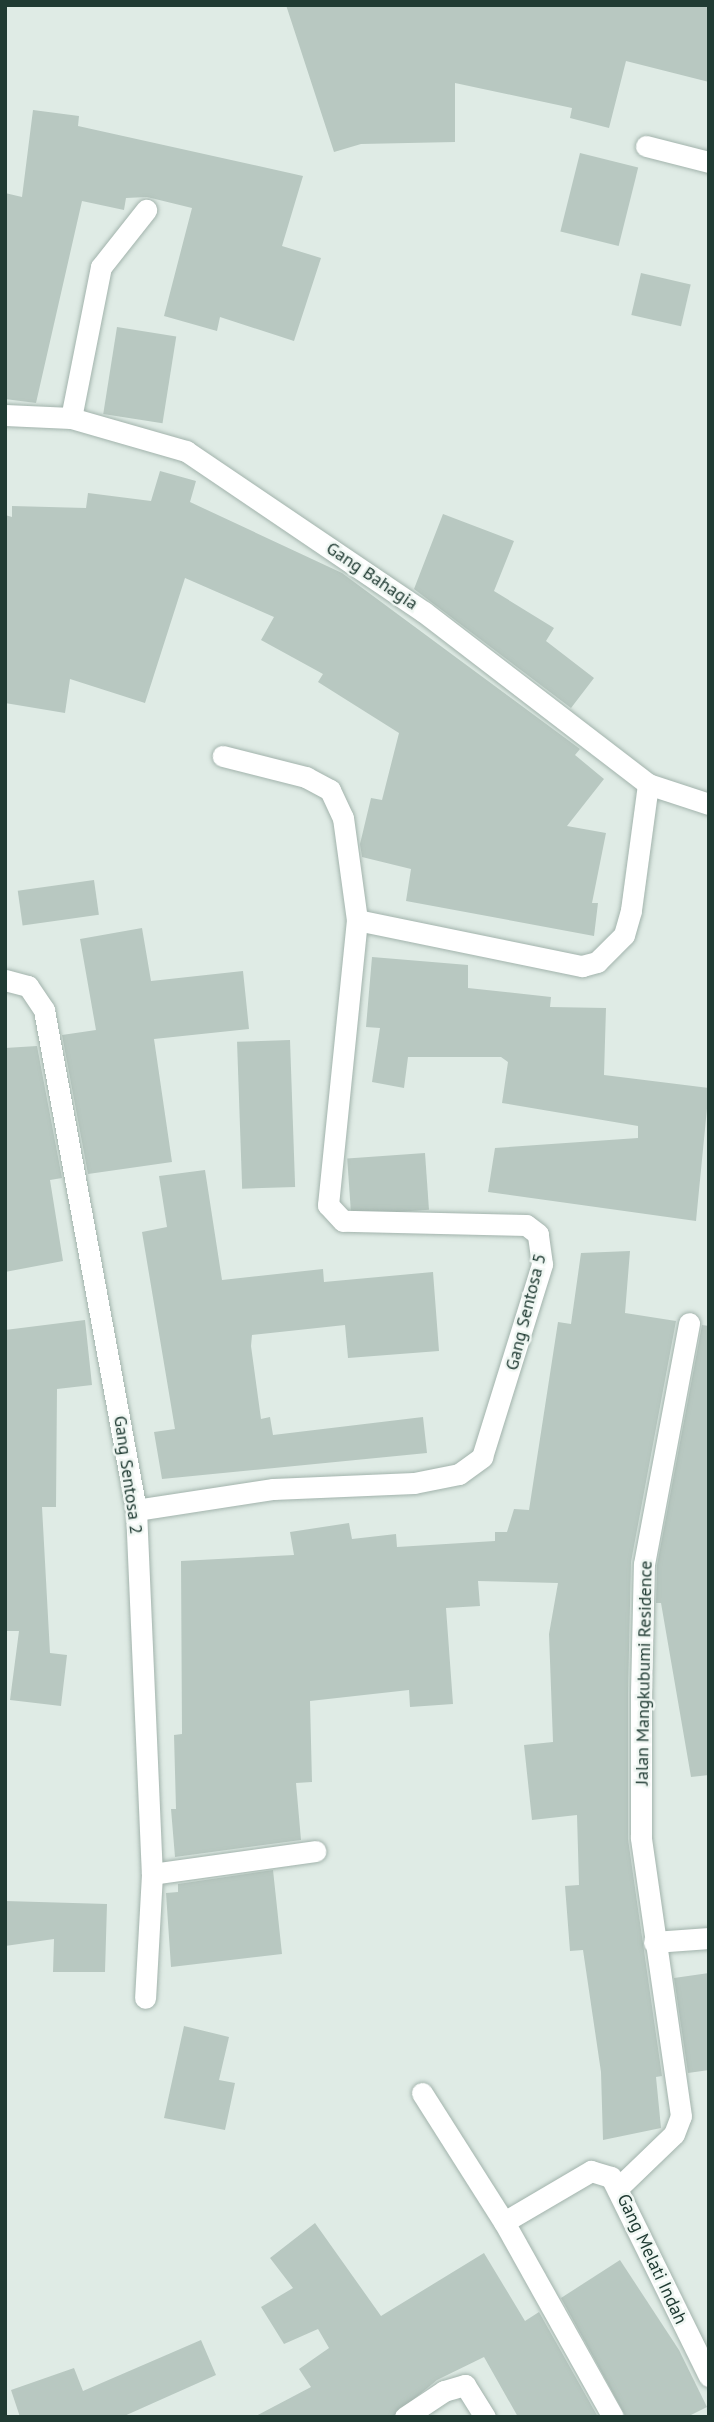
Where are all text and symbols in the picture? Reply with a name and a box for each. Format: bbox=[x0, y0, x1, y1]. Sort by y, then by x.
street label: Gang Bahagia bbox=[322, 537, 422, 615]
street label: Gang Sentosa 5 bbox=[501, 1251, 551, 1373]
street label: Gang Sentosa 2 bbox=[109, 1414, 147, 1536]
street label: Jalan Mangkubumi Residence bbox=[631, 1561, 657, 1785]
street label: Gang Melati Indah bbox=[612, 2190, 692, 2328]

